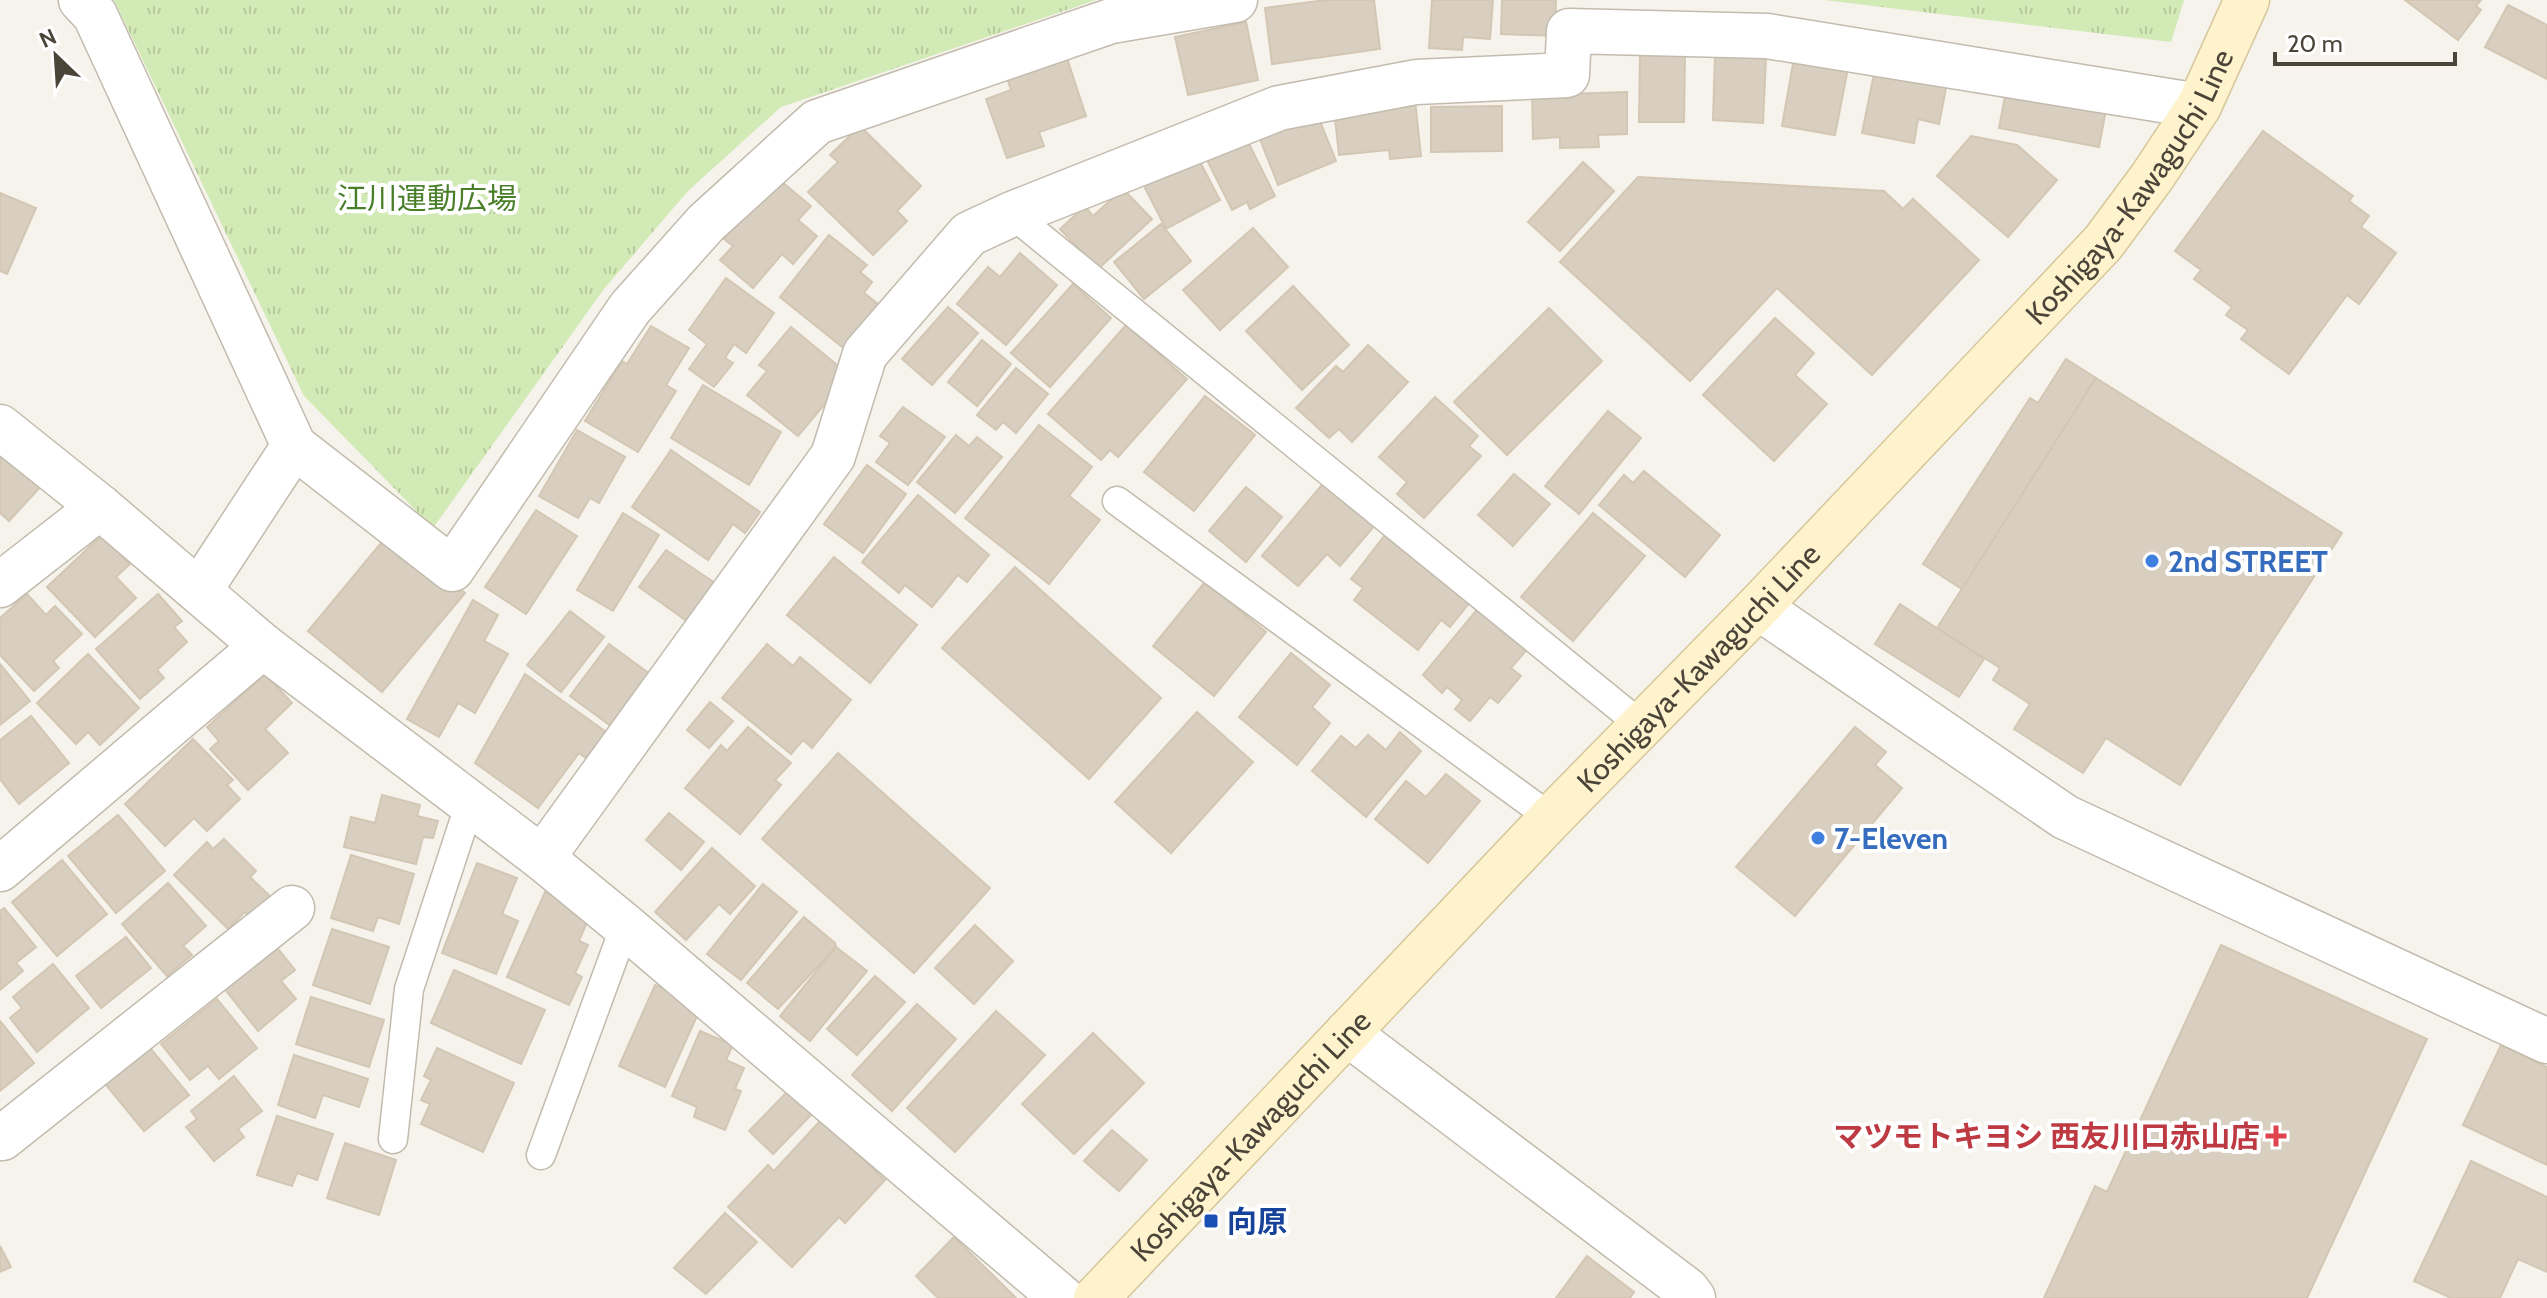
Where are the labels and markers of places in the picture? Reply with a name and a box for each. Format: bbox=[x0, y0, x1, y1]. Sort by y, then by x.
place label: 2nd STREET bbox=[2168, 543, 2328, 580]
marker: 2nd STREET bbox=[2143, 552, 2161, 570]
place label: 7-Eleven bbox=[1834, 820, 1948, 857]
marker: 7-Eleven bbox=[1809, 829, 1827, 847]
place label: マツモトキヨシ 西友川口赤山店 bbox=[1833, 1118, 2260, 1155]
marker: マツモトキヨシ 西友川口赤山店 bbox=[2267, 1127, 2285, 1145]
place label: 向原 bbox=[1227, 1203, 1287, 1240]
marker: 向原 bbox=[1202, 1212, 1220, 1230]

